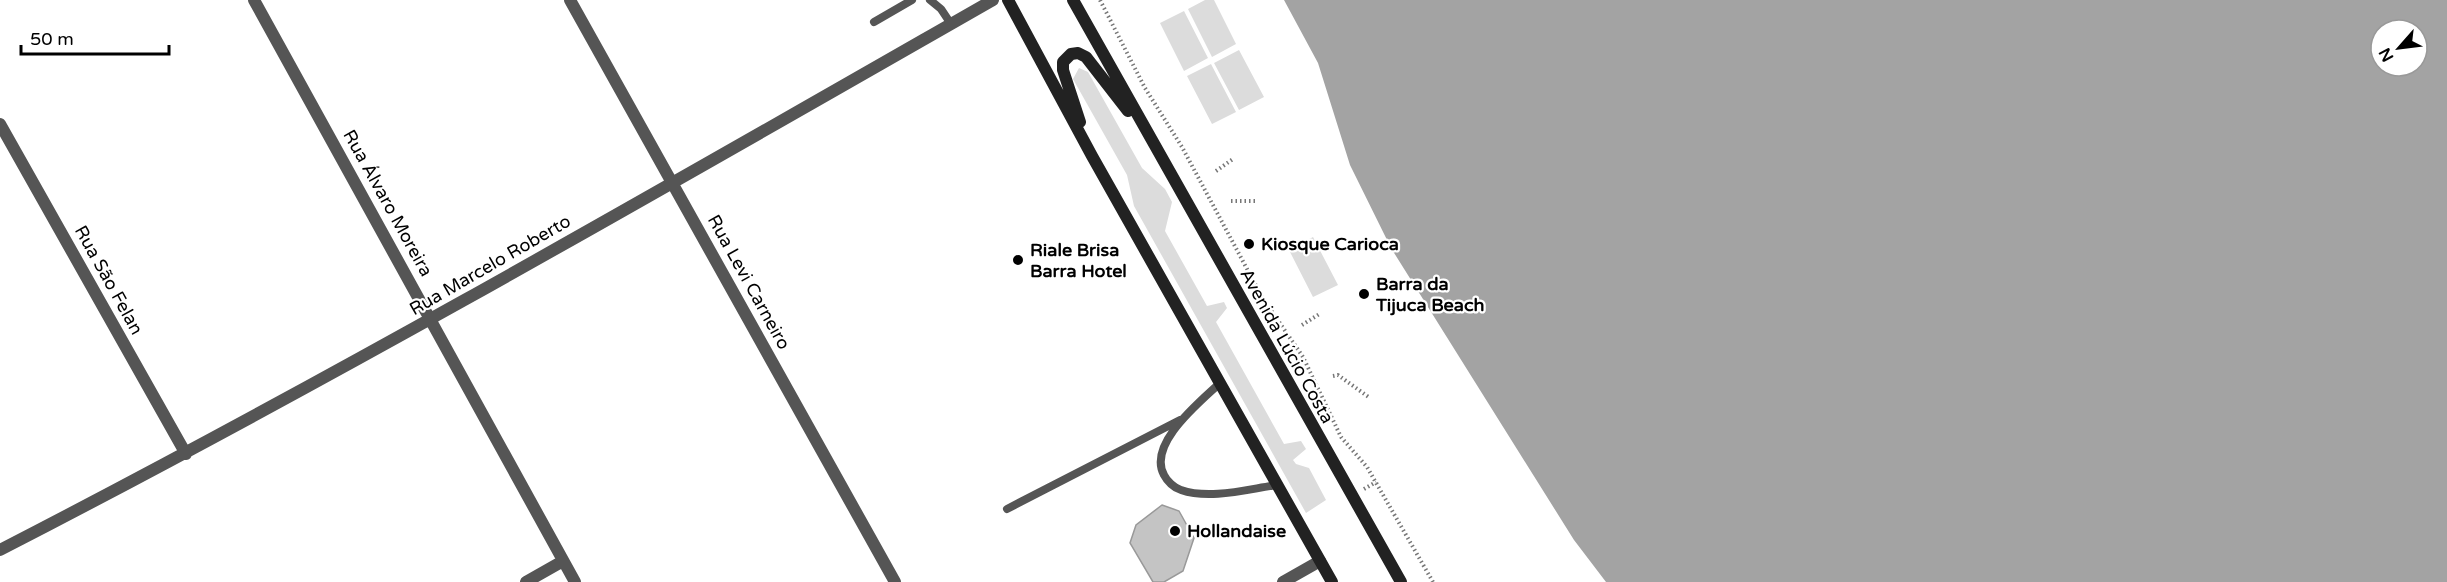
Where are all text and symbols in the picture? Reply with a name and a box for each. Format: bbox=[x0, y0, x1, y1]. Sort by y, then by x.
scale bar bbox=[21, 18, 170, 56]
north arrow bbox=[2369, 18, 2429, 78]
text: 50 m bbox=[30, 28, 74, 50]
text: N bbox=[2375, 44, 2398, 65]
street label: Rua Álvaro Moreira bbox=[338, 126, 438, 280]
street label: Rua Marcelo Roberto bbox=[406, 210, 575, 320]
street label: Rua Levi Carneiro bbox=[703, 211, 795, 353]
street label: Rua São Felan bbox=[70, 222, 148, 338]
place label: Kiosque Carioca bbox=[1261, 233, 1399, 255]
marker: Kiosque Carioca bbox=[1242, 237, 1256, 251]
place label: Riale Brisa Barra Hotel bbox=[1030, 239, 1127, 282]
marker: Riale Brisa Barra Hotel bbox=[1011, 253, 1025, 267]
street label: Avenida Lúcio Costa bbox=[1235, 265, 1339, 427]
place label: Barra da Tijuca Beach bbox=[1375, 273, 1484, 316]
marker: Barra da Tijuca Beach bbox=[1357, 287, 1371, 301]
place label: Hollandaise bbox=[1187, 520, 1286, 542]
marker: Hollandaise bbox=[1168, 524, 1182, 538]

